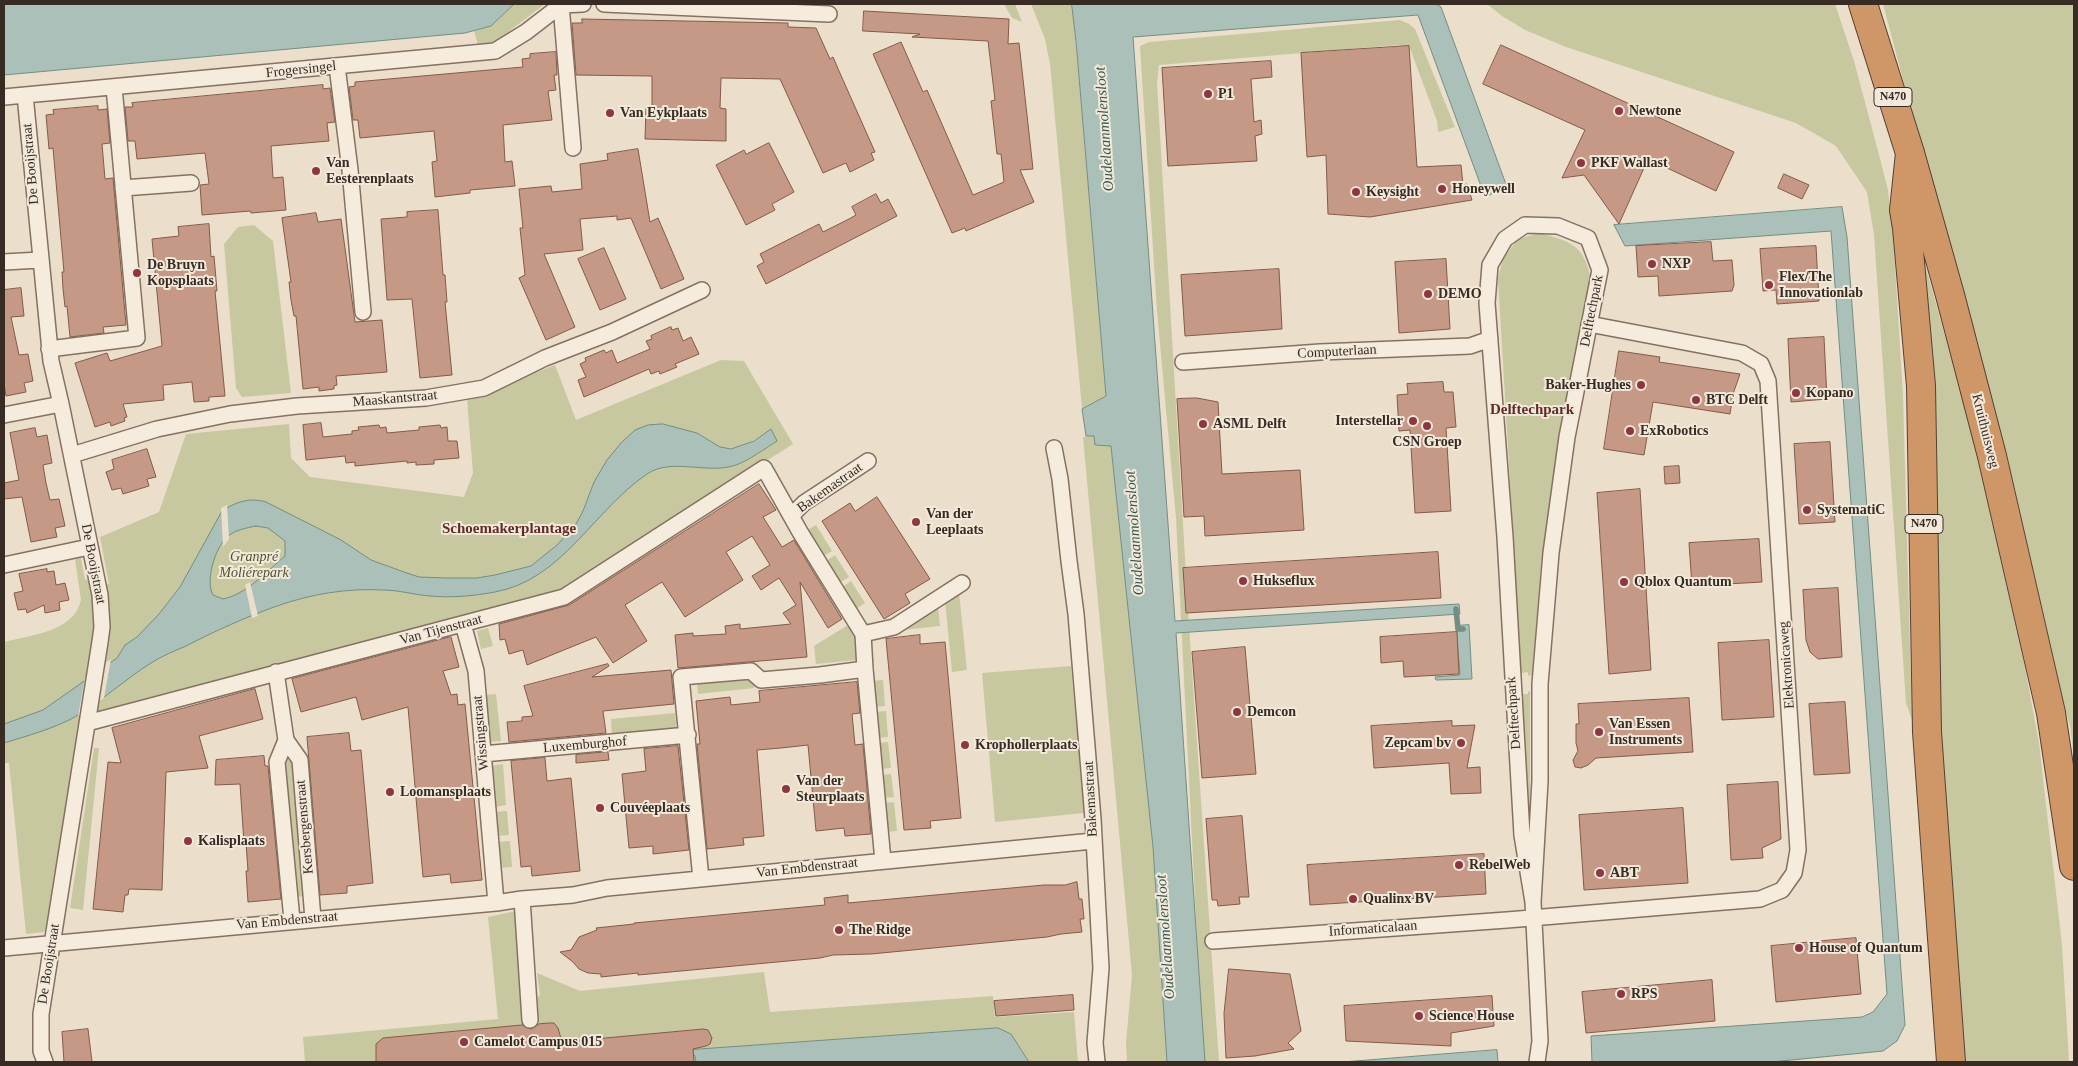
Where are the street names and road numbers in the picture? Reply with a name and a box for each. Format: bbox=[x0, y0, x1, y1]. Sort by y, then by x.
street label: Frogersingel bbox=[265, 58, 337, 82]
road number: N470 bbox=[1874, 88, 1912, 106]
street label: De Booijstraat bbox=[19, 123, 43, 205]
street label: Delftechpark bbox=[1577, 274, 1607, 348]
street label: Computerlaan bbox=[1297, 342, 1377, 362]
street label: Maaskantstraat bbox=[352, 387, 438, 411]
street label: Kruithuisweg bbox=[1968, 392, 2002, 470]
street label: Bakemastraat bbox=[794, 459, 866, 517]
road number: N470 bbox=[1905, 514, 1943, 534]
street label: De Booijstraat bbox=[77, 523, 109, 605]
street label: Van Tijenstraat bbox=[398, 611, 484, 649]
street label: Elektronicaweg bbox=[1776, 621, 1798, 709]
street label: Delftechpark bbox=[1503, 676, 1525, 750]
street label: Wissingstraat bbox=[469, 695, 493, 771]
street label: Luxemburghof bbox=[543, 733, 627, 757]
street label: Bakemastraat bbox=[1081, 761, 1101, 837]
street label: Kersbergenstraat bbox=[293, 779, 317, 875]
street label: Van Embdenstraat bbox=[755, 854, 859, 882]
street label: Van Embdenstraat bbox=[235, 908, 339, 934]
street label: Informaticalaan bbox=[1328, 918, 1418, 940]
street label: De Booijstraat bbox=[34, 923, 64, 1005]

